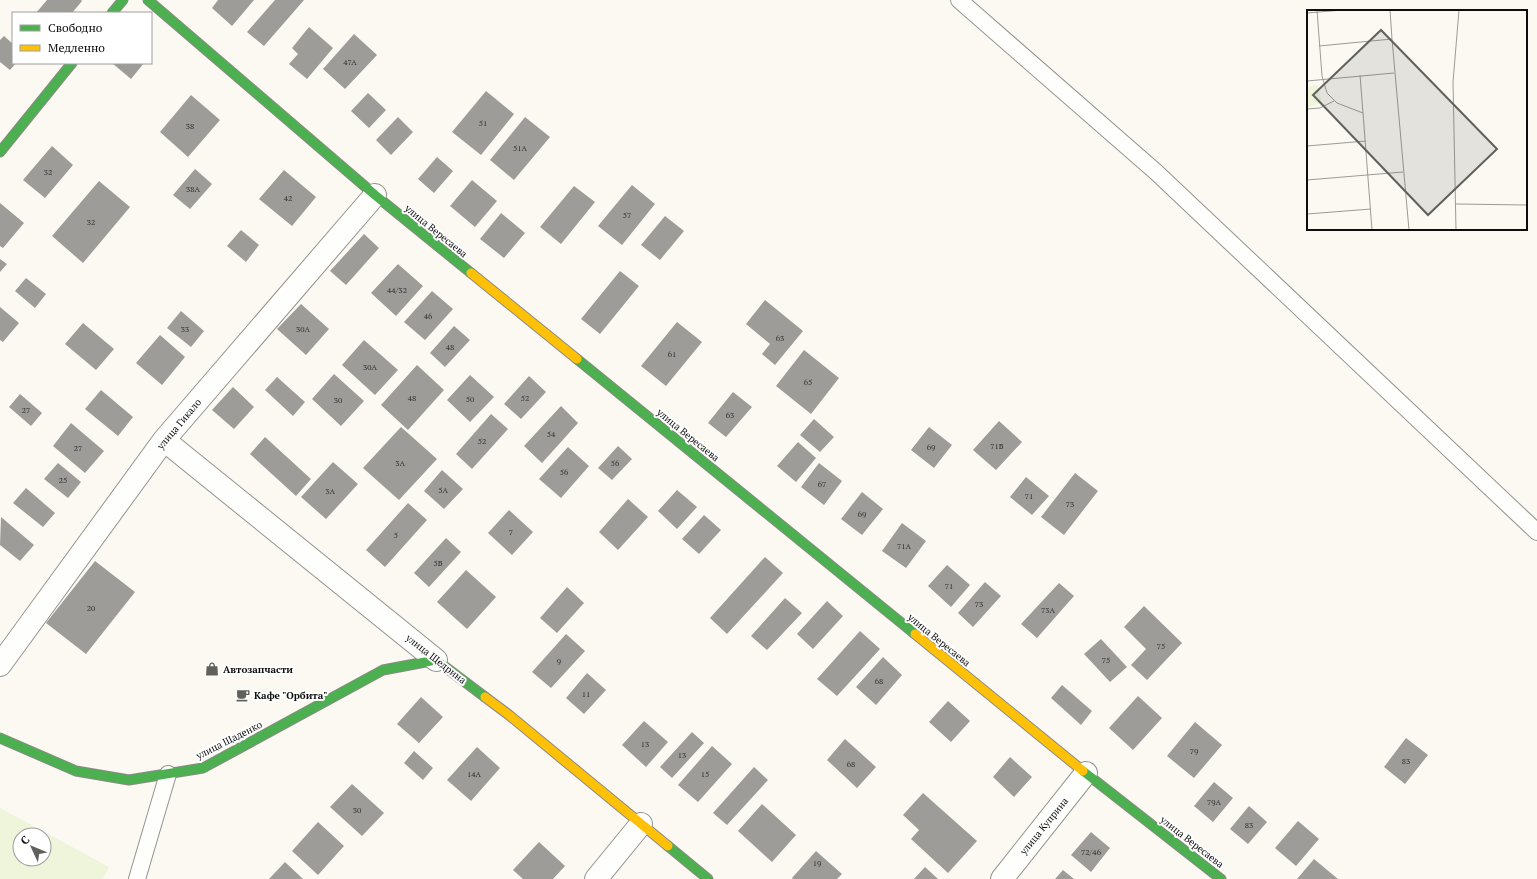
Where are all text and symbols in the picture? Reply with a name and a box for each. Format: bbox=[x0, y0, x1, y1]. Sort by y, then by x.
inset map bbox=[1307, 10, 1527, 230]
legend bbox=[12, 12, 152, 64]
text: Свободно bbox=[48, 20, 103, 35]
text: Медленно bbox=[48, 40, 105, 55]
house number: 47А bbox=[343, 57, 357, 67]
house number: 51 bbox=[479, 118, 487, 128]
house number: 38 bbox=[186, 121, 194, 131]
house number: 51А bbox=[513, 143, 528, 153]
house number: 32 bbox=[44, 167, 52, 177]
house number: 38А bbox=[186, 184, 201, 194]
house number: 42 bbox=[284, 193, 292, 203]
street label: улица Вересаева bbox=[401, 201, 470, 260]
house number: 57 bbox=[623, 210, 631, 220]
house number: 32 bbox=[87, 217, 95, 227]
house number: 44/32 bbox=[387, 285, 407, 295]
house number: 46 bbox=[424, 311, 433, 321]
house number: 33 bbox=[181, 324, 189, 334]
house number: 30А bbox=[296, 324, 311, 334]
house number: 63 bbox=[776, 333, 784, 343]
house number: 48 bbox=[446, 342, 454, 352]
house number: 61 bbox=[668, 349, 676, 359]
house number: 30А bbox=[363, 362, 378, 372]
house number: 65 bbox=[804, 377, 812, 387]
house number: 48 bbox=[408, 393, 416, 403]
house number: 52 bbox=[521, 393, 529, 403]
house number: 50 bbox=[466, 394, 474, 404]
house number: 30 bbox=[334, 395, 342, 405]
street label: улица Гикало bbox=[153, 396, 204, 453]
house number: 27 bbox=[22, 405, 30, 415]
street label: улица Вересаева bbox=[653, 405, 722, 464]
house number: 63 bbox=[726, 410, 734, 420]
house number: 54 bbox=[547, 429, 556, 439]
house number: 52 bbox=[478, 436, 486, 446]
house number: 71Б bbox=[990, 441, 1004, 451]
house number: 69 bbox=[927, 442, 935, 452]
house number: 27 bbox=[74, 443, 82, 453]
house number: 3А bbox=[395, 458, 405, 468]
house number: 56 bbox=[611, 458, 620, 468]
house number: 56 bbox=[560, 467, 569, 477]
house number: 25 bbox=[59, 475, 67, 485]
house number: 67 bbox=[818, 479, 826, 489]
house number: 5А bbox=[438, 485, 448, 495]
house number: 3А bbox=[325, 486, 335, 496]
house number: 71 bbox=[1025, 491, 1033, 501]
house number: 73 bbox=[1066, 499, 1074, 509]
house number: 69 bbox=[858, 509, 866, 519]
house number: 7 bbox=[509, 527, 513, 537]
house number: 5 bbox=[394, 530, 398, 540]
house number: 71А bbox=[897, 541, 912, 551]
house number: 5Б bbox=[433, 558, 443, 568]
house number: 71 bbox=[945, 581, 953, 591]
house number: 73 bbox=[975, 599, 983, 609]
house number: 20 bbox=[87, 603, 95, 613]
house number: 73А bbox=[1041, 605, 1056, 615]
street label: улица Вересаева bbox=[904, 610, 973, 669]
street label: улица Щедрина bbox=[402, 631, 469, 687]
house number: 75 bbox=[1157, 641, 1165, 651]
house number: 75 bbox=[1102, 655, 1110, 665]
house number: 9 bbox=[557, 656, 561, 666]
shop icon: Автозапчасти bbox=[204, 661, 220, 677]
place label: Автозапчасти bbox=[223, 663, 293, 676]
house number: 68 bbox=[875, 676, 883, 686]
cafe icon: Кафе "Орбита" bbox=[235, 687, 251, 703]
place label: Кафе "Орбита" bbox=[254, 689, 327, 702]
house number: 11 bbox=[582, 689, 590, 699]
street label: улица Щаденко bbox=[193, 718, 265, 763]
house number: 13 bbox=[641, 739, 649, 749]
house number: 79 bbox=[1190, 746, 1198, 756]
house number: 13 bbox=[678, 750, 686, 760]
house number: 83 bbox=[1402, 756, 1410, 766]
house number: 68 bbox=[847, 759, 855, 769]
house number: 14А bbox=[467, 769, 482, 779]
house number: 15 bbox=[701, 769, 709, 779]
street label: улица Куприна bbox=[1016, 795, 1071, 858]
house number: 79А bbox=[1207, 797, 1222, 807]
house number: 30 bbox=[353, 805, 361, 815]
street label: улица Вересаева bbox=[1157, 813, 1226, 871]
house number: 83 bbox=[1245, 820, 1253, 830]
north arrow bbox=[12, 827, 52, 867]
text: С bbox=[17, 833, 32, 848]
house number: 72/46 bbox=[1081, 847, 1102, 857]
house number: 19 bbox=[813, 858, 821, 868]

